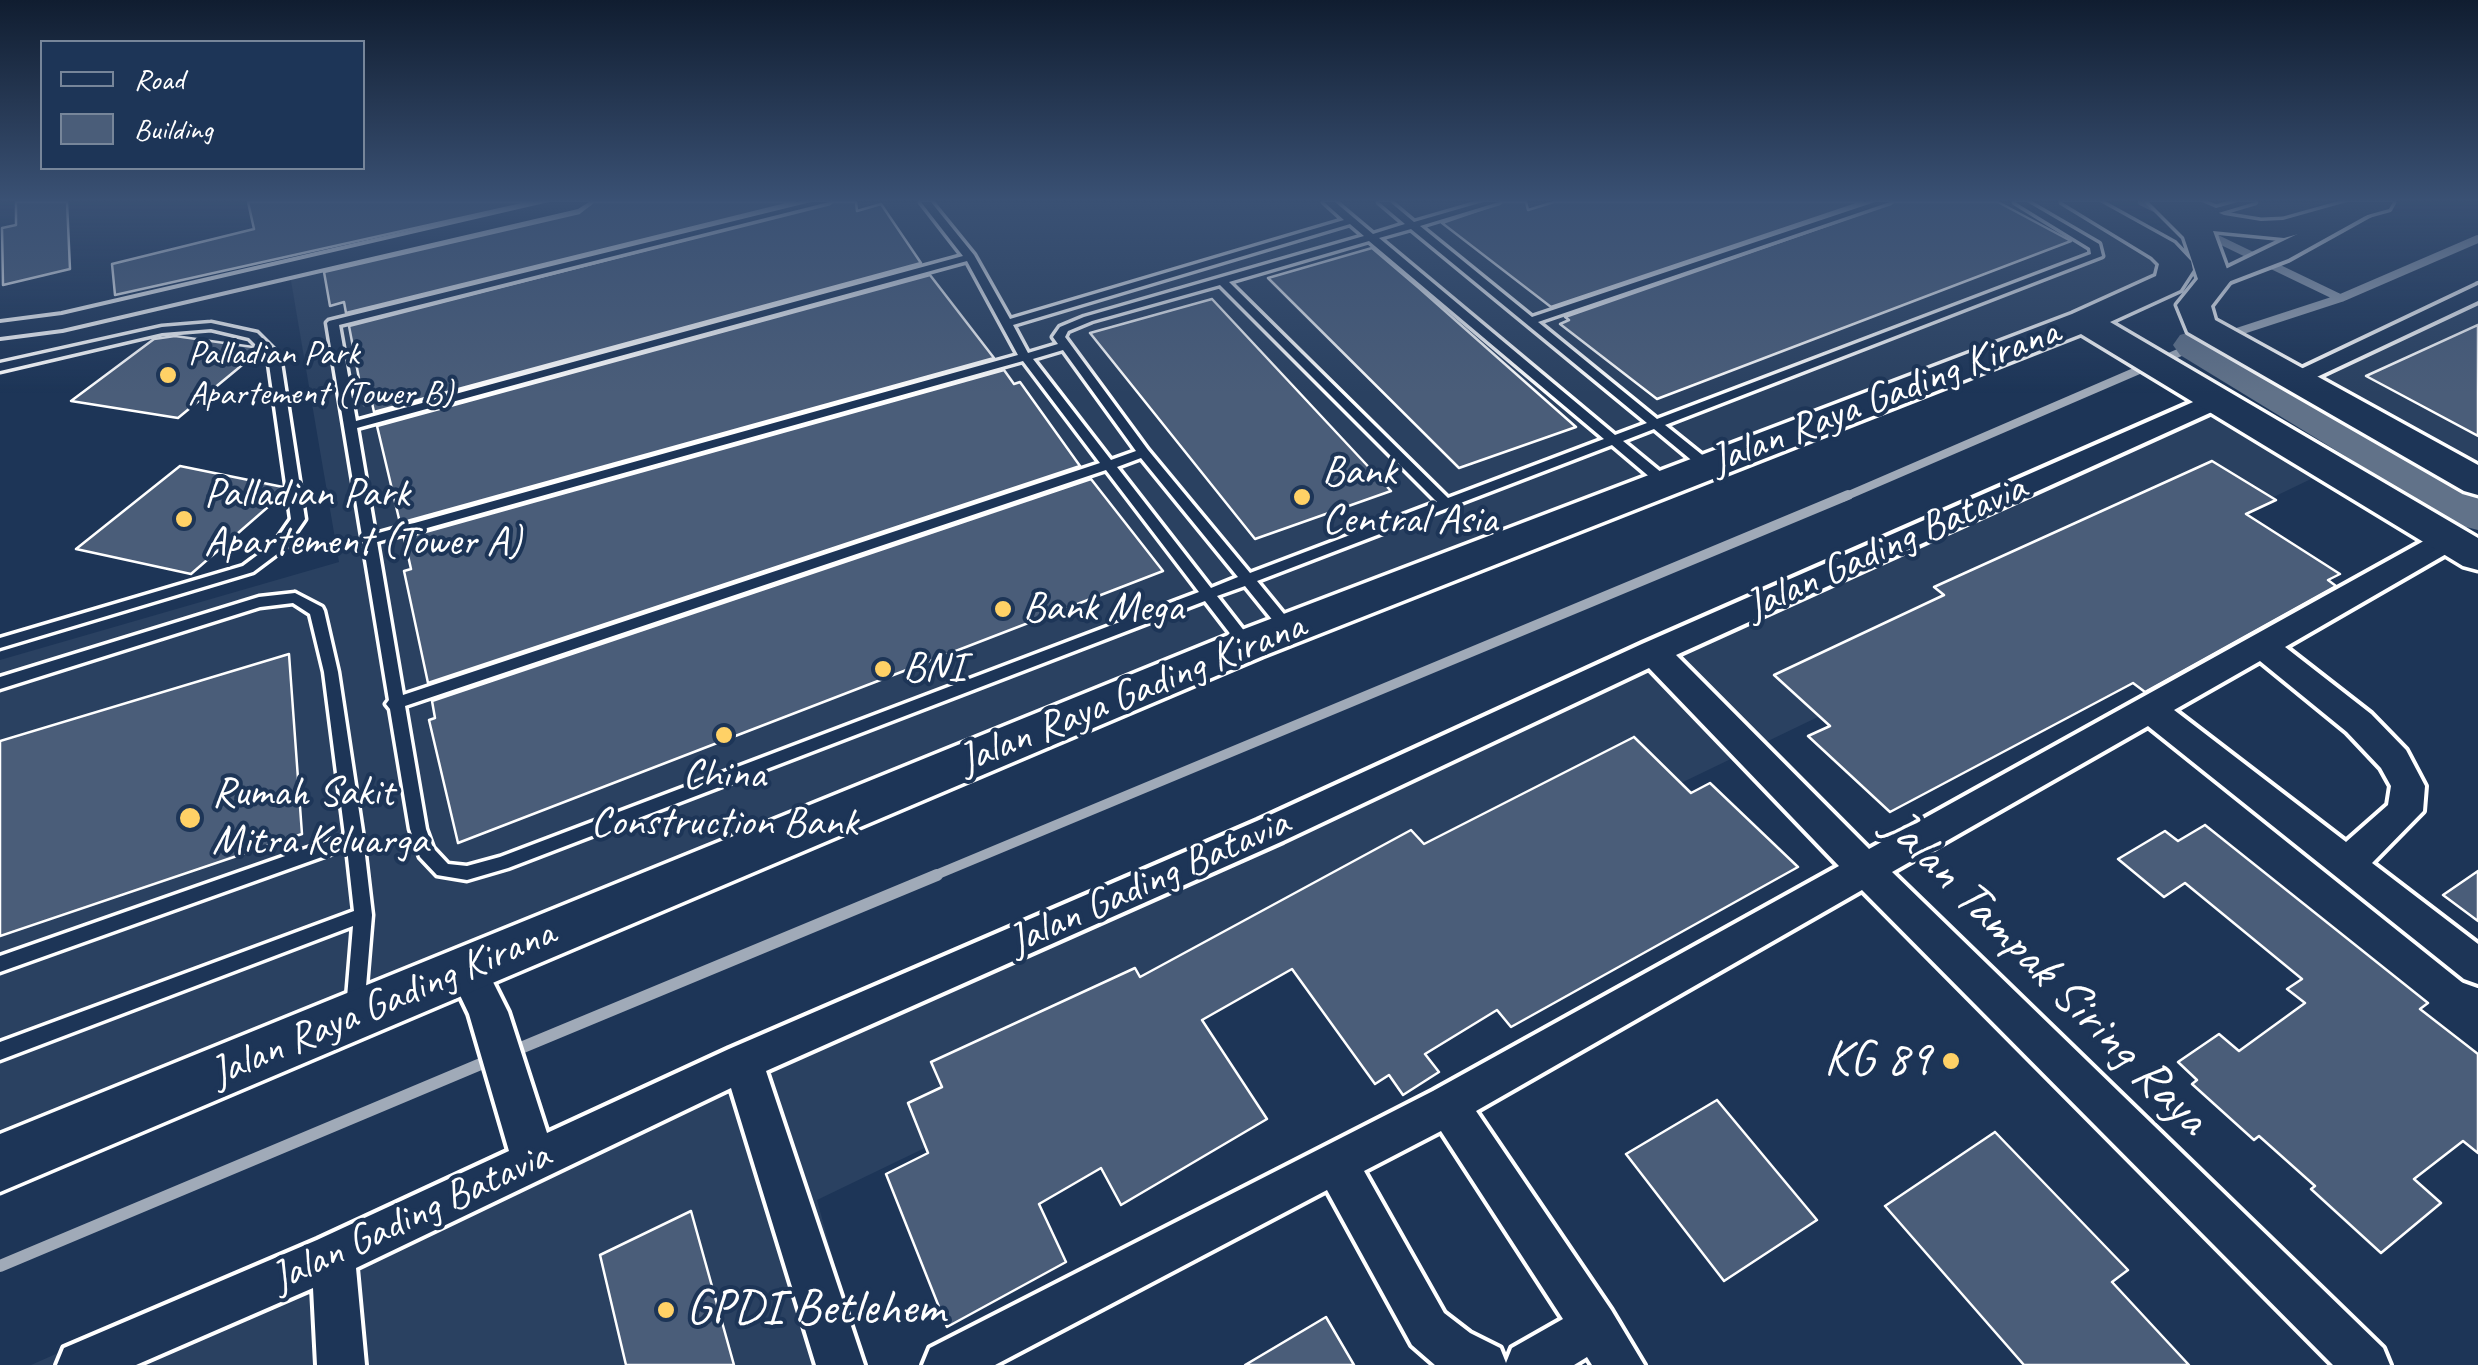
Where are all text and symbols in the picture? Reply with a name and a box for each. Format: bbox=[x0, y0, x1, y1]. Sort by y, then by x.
legend bbox=[40, 40, 365, 170]
text: Road bbox=[134, 60, 184, 98]
text: Building bbox=[134, 110, 213, 148]
street label: Jalan Raya Gading Kirana bbox=[1704, 307, 2066, 487]
place label: Palladian Park Apartement (Tower B) bbox=[188, 334, 453, 416]
marker: Palladian Park Apartement (Tower B) bbox=[157, 364, 179, 386]
place label: Bank Central Asia bbox=[1322, 448, 1497, 546]
street label: Jalan Gading Batavia bbox=[1738, 464, 2034, 632]
place label: Palladian Park Apartement (Tower A) bbox=[204, 470, 521, 568]
marker: Bank Central Asia bbox=[1291, 486, 1313, 508]
marker: Palladian Park Apartement (Tower A) bbox=[173, 508, 195, 530]
place label: Bank Mega bbox=[1023, 584, 1183, 634]
marker: Bank Mega bbox=[992, 598, 1014, 620]
street label: Jalan Raya Gading Kirana bbox=[951, 601, 1313, 787]
place label: BNI bbox=[903, 644, 965, 694]
marker: BNI bbox=[872, 658, 894, 680]
marker: China Construction Bank bbox=[713, 724, 735, 746]
place label: China Construction Bank bbox=[590, 751, 858, 849]
place label: Rumah Sakit Mitra Keluarga bbox=[212, 769, 428, 868]
street label: Jalan Tampak Siring Raya bbox=[1870, 798, 2220, 1148]
street label: Jalan Gading Batavia bbox=[1001, 799, 1297, 967]
marker: Rumah Sakit Mitra Keluarga bbox=[177, 805, 203, 831]
street label: Jalan Raya Gading Kirana bbox=[203, 909, 563, 1099]
place label: KG 89 bbox=[1824, 1031, 1931, 1091]
marker: KG 89 bbox=[1940, 1050, 1962, 1072]
street label: Jalan Gading Batavia bbox=[264, 1131, 558, 1305]
place label: GPDI Betlehem bbox=[686, 1280, 944, 1340]
marker: GPDI Betlehem bbox=[655, 1299, 677, 1321]

